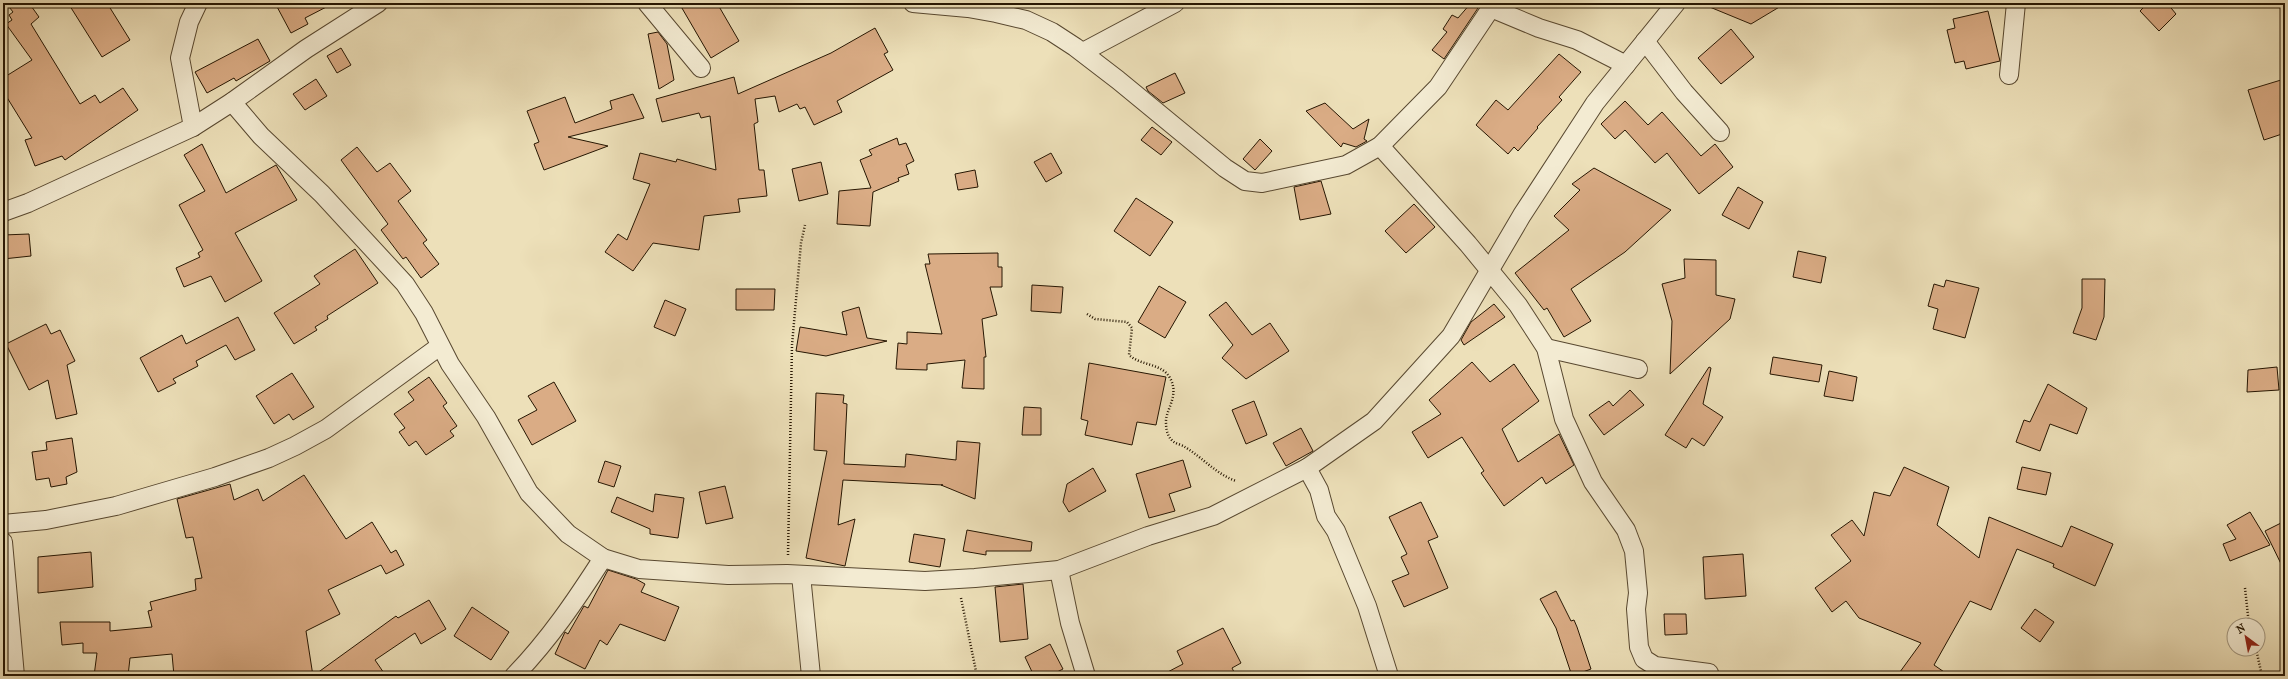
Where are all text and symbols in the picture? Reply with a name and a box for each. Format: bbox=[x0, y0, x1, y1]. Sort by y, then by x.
north arrow bbox=[2226, 617, 2266, 657]
text: N bbox=[2234, 621, 2248, 637]

